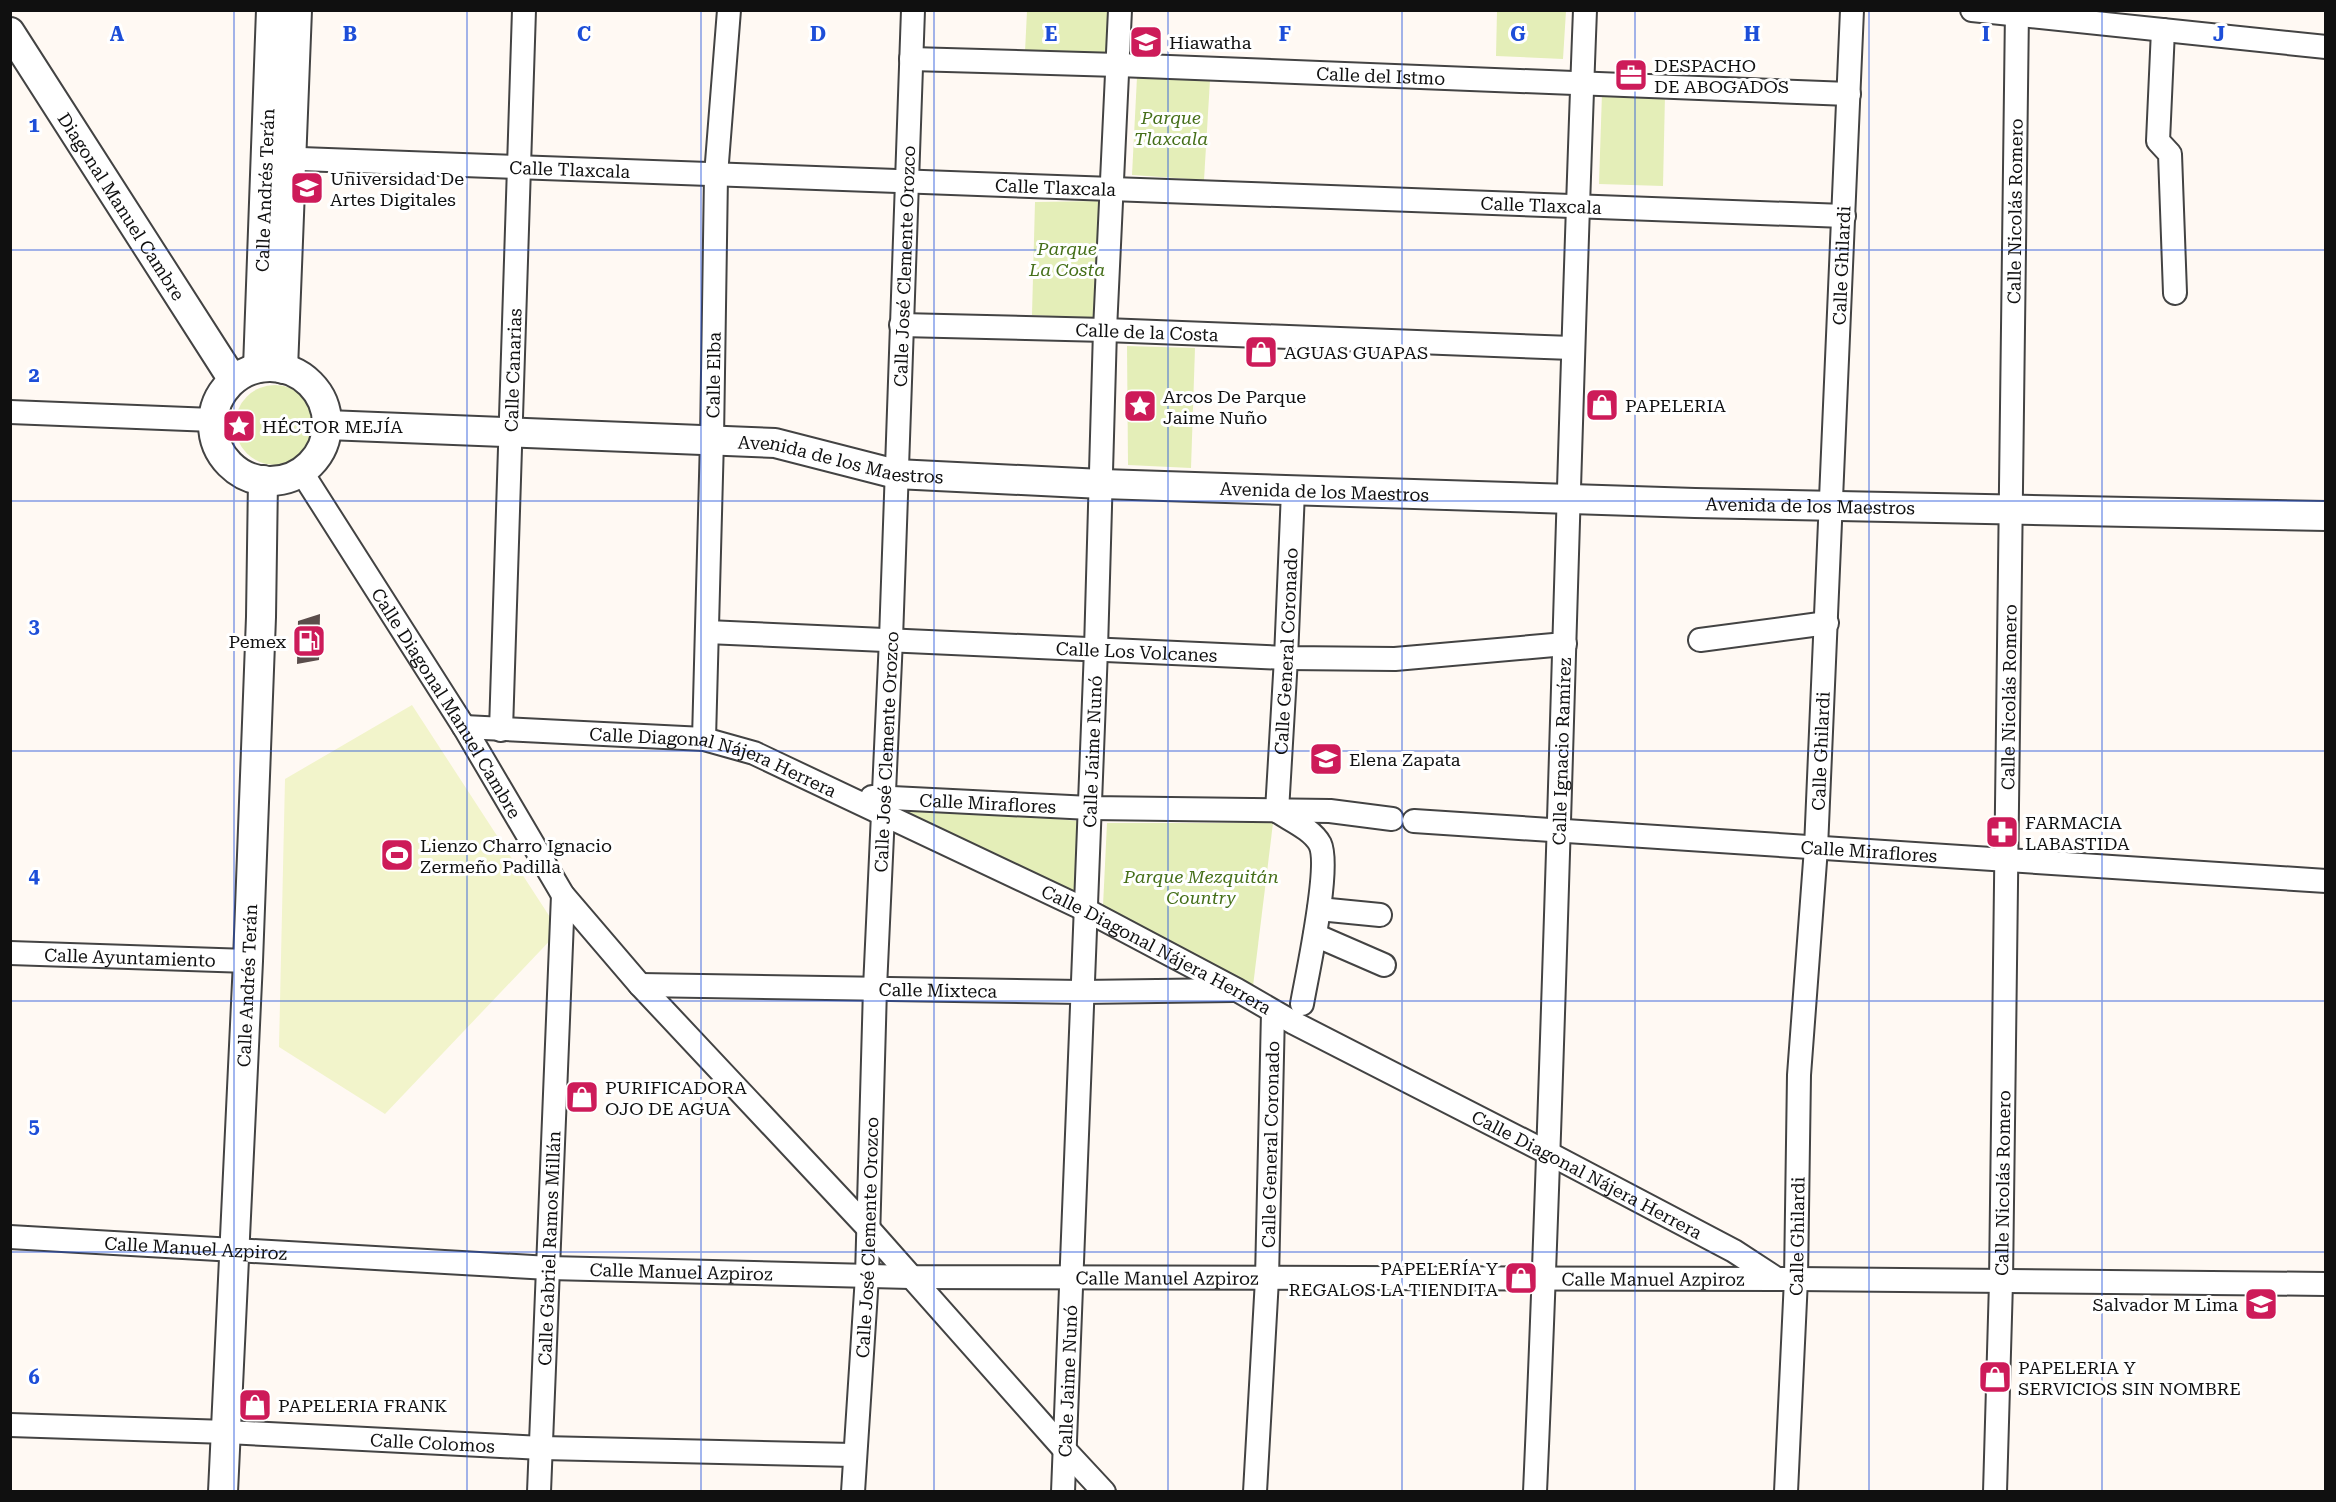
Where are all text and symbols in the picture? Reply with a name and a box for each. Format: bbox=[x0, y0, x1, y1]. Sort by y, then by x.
text: A bbox=[110, 22, 125, 46]
text: B bbox=[343, 22, 357, 46]
text: C bbox=[577, 22, 591, 46]
text: D bbox=[810, 22, 826, 46]
text: E bbox=[1045, 22, 1058, 46]
text: F bbox=[1279, 22, 1291, 46]
text: G bbox=[1510, 22, 1526, 46]
text: H bbox=[1744, 22, 1760, 46]
text: I bbox=[1982, 22, 1990, 46]
text: J bbox=[2213, 22, 2225, 46]
school or university icon: Hiawatha bbox=[1128, 24, 1164, 60]
place label: Hiawatha bbox=[1169, 32, 1252, 53]
place label: DESPACHO DE ABOGADOS bbox=[1654, 55, 1789, 97]
office icon: DESPACHO DE ABOGADOS bbox=[1613, 57, 1649, 93]
street label: Calle del Istmo bbox=[1316, 62, 1446, 88]
park label: Parque Tlaxcala bbox=[1134, 107, 1208, 149]
street label: Calle Andrés Terán bbox=[251, 108, 278, 272]
street label: Diagonal Manuel Cambre bbox=[54, 109, 190, 304]
text: 1 bbox=[28, 113, 40, 137]
street label: Calle Nicolás Romero bbox=[2003, 118, 2026, 304]
street label: Calle José Clemente Orozco bbox=[889, 145, 919, 387]
street label: Calle Tlaxcala bbox=[509, 156, 631, 182]
place label: Universidad De Artes Digitales bbox=[330, 168, 464, 210]
school or university icon: Universidad De Artes Digitales bbox=[289, 170, 325, 206]
street label: Calle Tlaxcala bbox=[995, 174, 1117, 200]
street label: Calle Tlaxcala bbox=[1480, 192, 1602, 218]
street label: Calle Ghilardi bbox=[1828, 205, 1854, 326]
park label: Parque La Costa bbox=[1028, 238, 1105, 280]
street label: Calle Canarias bbox=[500, 308, 525, 432]
street label: Calle de la Costa bbox=[1075, 319, 1219, 345]
street label: Calle Elba bbox=[702, 331, 724, 419]
shop icon: AGUAS GUAPAS bbox=[1243, 334, 1279, 370]
place label: AGUAS GUAPAS bbox=[1284, 342, 1428, 363]
text: 2 bbox=[28, 363, 40, 387]
place label: Arcos De Parque Jaime Nuño bbox=[1163, 386, 1306, 428]
shop icon: PAPELERIA bbox=[1584, 387, 1620, 423]
place icon: Arcos De Parque Jaime Nuño bbox=[1122, 388, 1158, 424]
place label: PAPELERIA bbox=[1625, 395, 1726, 416]
place icon: HÉCTOR MEJÍA bbox=[221, 408, 257, 444]
place label: HÉCTOR MEJÍA bbox=[262, 416, 403, 437]
street label: Avenida de los Maestros bbox=[737, 431, 944, 487]
street label: Avenida de los Maestros bbox=[1219, 477, 1429, 505]
street label: Avenida de los Maestros bbox=[1705, 493, 1915, 518]
street label: Calle General Coronado bbox=[1270, 547, 1301, 755]
street label: Calle Diagonal Manuel Cambre bbox=[368, 584, 526, 822]
street label: Calle Nicolás Romero bbox=[1997, 604, 2020, 790]
text: 3 bbox=[28, 614, 40, 638]
fuel station icon: Pemex bbox=[291, 623, 327, 659]
place label: Pemex bbox=[228, 631, 287, 652]
street label: Calle José Clemente Orozco bbox=[870, 631, 902, 873]
street label: Calle Los Volcanes bbox=[1055, 637, 1218, 665]
street label: Calle Ignacio Ramírez bbox=[1548, 657, 1574, 846]
street label: Calle Jaime Nunó bbox=[1079, 675, 1105, 828]
street label: Calle Ghilardi bbox=[1807, 691, 1833, 811]
street label: Calle Diagonal Nájera Herrera bbox=[589, 723, 840, 801]
school or university icon: Elena Zapata bbox=[1308, 741, 1344, 777]
place label: Elena Zapata bbox=[1349, 749, 1461, 770]
street label: Calle Miraflores bbox=[919, 789, 1057, 817]
place label: FARMACIA LABASTIDA bbox=[2025, 812, 2130, 854]
pharmacy icon: FARMACIA LABASTIDA bbox=[1984, 814, 2020, 850]
place label: Lienzo Charro Ignacio Zermeño Padilla bbox=[420, 835, 612, 877]
street label: Calle Miraflores bbox=[1800, 836, 1938, 866]
sports icon: Lienzo Charro Ignacio Zermeño Padilla bbox=[379, 837, 415, 873]
text: 4 bbox=[28, 864, 40, 888]
park label: Parque Mezquitán Country bbox=[1122, 866, 1279, 908]
street label: Calle Diagonal Nájera Herrera bbox=[1038, 880, 1275, 1018]
street label: Calle Andrés Terán bbox=[233, 903, 261, 1068]
street label: Calle Ayuntamiento bbox=[44, 944, 216, 970]
street label: Calle Mixteca bbox=[879, 978, 998, 1001]
street label: Calle General Coronado bbox=[1257, 1041, 1283, 1248]
place label: PURIFICADORA OJO DE AGUA bbox=[605, 1077, 747, 1119]
shop icon: PURIFICADORA OJO DE AGUA bbox=[564, 1079, 600, 1115]
street label: Calle Nicolás Romero bbox=[1991, 1090, 2014, 1276]
street label: Calle Diagonal Nájera Herrera bbox=[1468, 1105, 1706, 1243]
text: 5 bbox=[28, 1114, 40, 1138]
street label: Calle José Clemente Orozco bbox=[851, 1116, 882, 1359]
street label: Calle Gabriel Ramos Millán bbox=[534, 1130, 564, 1366]
street label: Calle Ghilardi bbox=[1785, 1176, 1808, 1296]
street label: Calle Manuel Azpiroz bbox=[104, 1232, 288, 1263]
place label: PAPELERÍA Y REGALOS LA TIENDITA bbox=[1289, 1258, 1499, 1300]
street label: Calle Manuel Azpiroz bbox=[589, 1259, 773, 1284]
shop icon: PAPELERÍA Y REGALOS LA TIENDITA bbox=[1503, 1260, 1539, 1296]
street label: Calle Manuel Azpiroz bbox=[1075, 1267, 1259, 1288]
street label: Calle Manuel Azpiroz bbox=[1561, 1268, 1745, 1289]
school or university icon: Salvador M Lima bbox=[2243, 1286, 2279, 1322]
place label: Salvador M Lima bbox=[2092, 1294, 2238, 1315]
street label: Calle Jaime Nunó bbox=[1054, 1304, 1081, 1458]
place label: PAPELERIA Y SERVICIOS SIN NOMBRE bbox=[2018, 1357, 2241, 1399]
shop icon: PAPELERIA Y SERVICIOS SIN NOMBRE bbox=[1977, 1359, 2013, 1395]
text: 6 bbox=[28, 1365, 40, 1389]
shop icon: PAPELERIA FRANK bbox=[237, 1387, 273, 1423]
place label: PAPELERIA FRANK bbox=[278, 1395, 447, 1416]
street label: Calle Colomos bbox=[370, 1429, 496, 1456]

